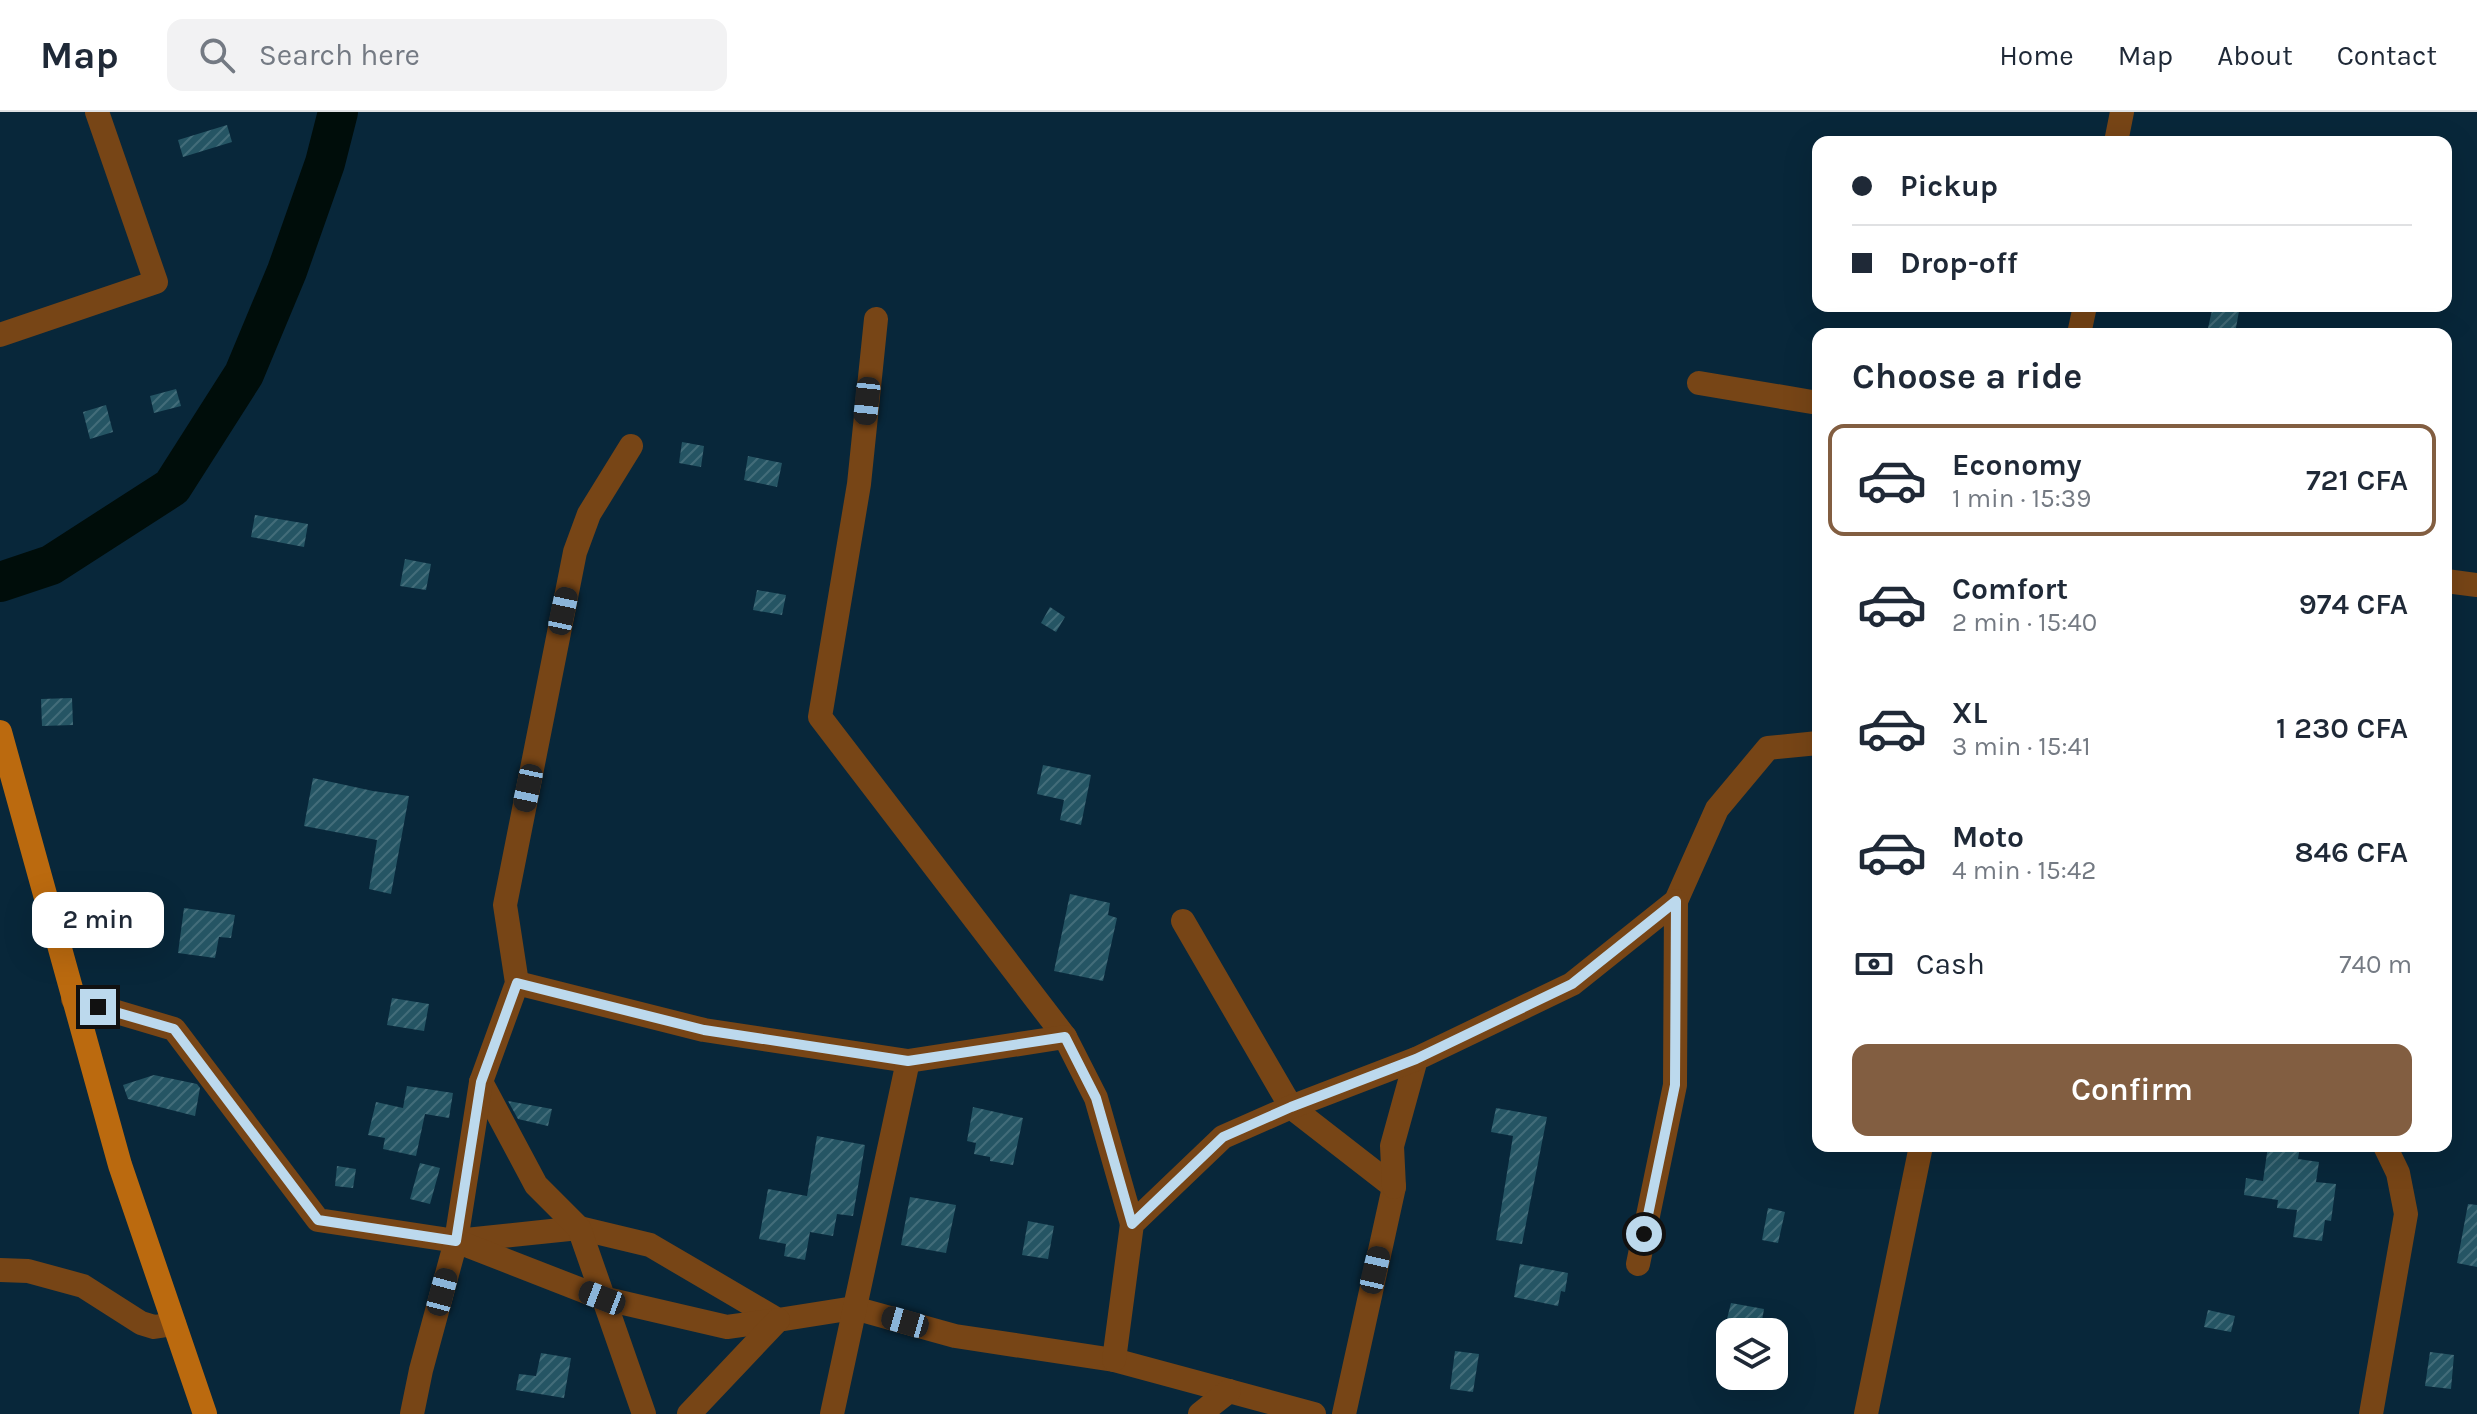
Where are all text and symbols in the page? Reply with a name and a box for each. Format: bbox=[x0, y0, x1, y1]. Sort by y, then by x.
search box bbox=[167, 19, 727, 91]
text: Map bbox=[40, 33, 119, 78]
icon: search bbox=[195, 33, 239, 77]
text: Search here bbox=[259, 37, 420, 73]
text: Home bbox=[1999, 39, 2074, 72]
text: Map bbox=[2118, 39, 2173, 72]
text: About bbox=[2217, 39, 2293, 72]
text: Contact bbox=[2337, 39, 2437, 72]
text: Pickup bbox=[1900, 168, 1998, 204]
text: Drop-off bbox=[1900, 245, 2018, 281]
text: Choose a ride bbox=[1852, 355, 2082, 397]
car bbox=[853, 376, 881, 426]
icon: car bbox=[1856, 444, 1928, 516]
text: Economy bbox=[1952, 447, 2082, 483]
text: 721 CFA bbox=[2306, 462, 2408, 498]
text: 1 min · 15:39 bbox=[1952, 483, 2091, 514]
icon: car bbox=[1856, 568, 1928, 640]
text: Comfort bbox=[1952, 571, 2068, 607]
car bbox=[546, 585, 580, 637]
text: 974 CFA bbox=[2299, 586, 2408, 622]
text: 2 min · 15:40 bbox=[1952, 607, 2097, 638]
icon: car bbox=[1856, 692, 1928, 764]
text: XL bbox=[1952, 695, 1987, 731]
text: 1 230 CFA bbox=[2276, 710, 2408, 746]
text: 3 min · 15:41 bbox=[1952, 731, 2091, 762]
car bbox=[511, 762, 545, 814]
icon: car bbox=[1856, 816, 1928, 888]
text: Moto bbox=[1952, 819, 2024, 855]
text: 846 CFA bbox=[2294, 834, 2408, 870]
text: 4 min · 15:42 bbox=[1952, 855, 2096, 886]
callout: 2 min bbox=[32, 891, 164, 947]
text: 2 min bbox=[63, 904, 133, 935]
icon: cash bbox=[1852, 942, 1896, 986]
text: Cash bbox=[1916, 946, 1985, 982]
text: 740 m bbox=[2339, 949, 2412, 980]
route end bbox=[80, 989, 116, 1025]
button: Confirm bbox=[1852, 1044, 2412, 1136]
route start bbox=[1626, 1216, 1662, 1252]
car bbox=[1358, 1244, 1392, 1296]
car bbox=[424, 1266, 460, 1318]
car bbox=[575, 1278, 629, 1318]
car bbox=[879, 1304, 931, 1340]
map controls bbox=[1716, 1318, 1788, 1390]
button: layers bbox=[1716, 1318, 1788, 1390]

